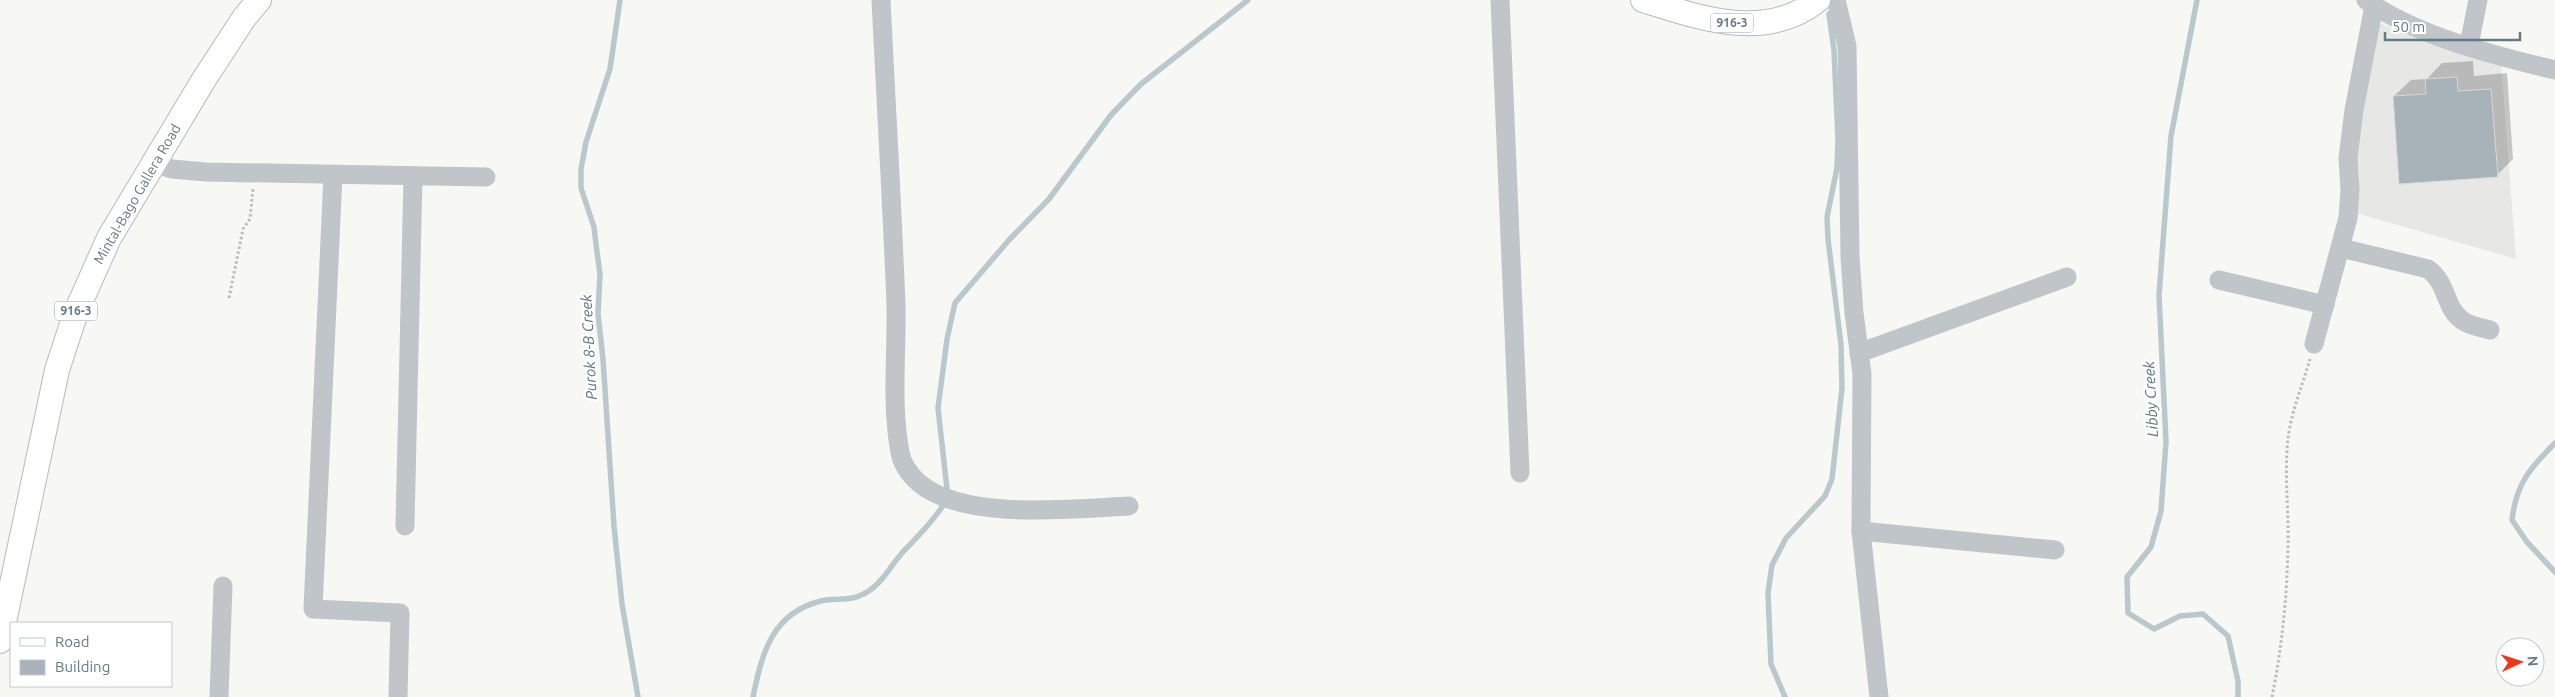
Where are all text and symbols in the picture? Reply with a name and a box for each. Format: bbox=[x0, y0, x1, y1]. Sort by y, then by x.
scale bar bbox=[2385, 10, 2520, 42]
road number: 916-3 bbox=[1711, 13, 1753, 32]
text: 50 m bbox=[2392, 18, 2425, 35]
street label: Mintal-Bago Gallera Road bbox=[90, 121, 184, 267]
water label: Purok 8-B Creek bbox=[577, 294, 600, 400]
road number: 916-3 bbox=[55, 302, 97, 321]
water label: Libby Creek bbox=[2140, 360, 2161, 437]
legend bbox=[10, 622, 172, 687]
text: Road bbox=[55, 633, 90, 650]
north arrow bbox=[2495, 637, 2545, 687]
text: N bbox=[2525, 655, 2541, 667]
text: Building bbox=[55, 658, 110, 675]

